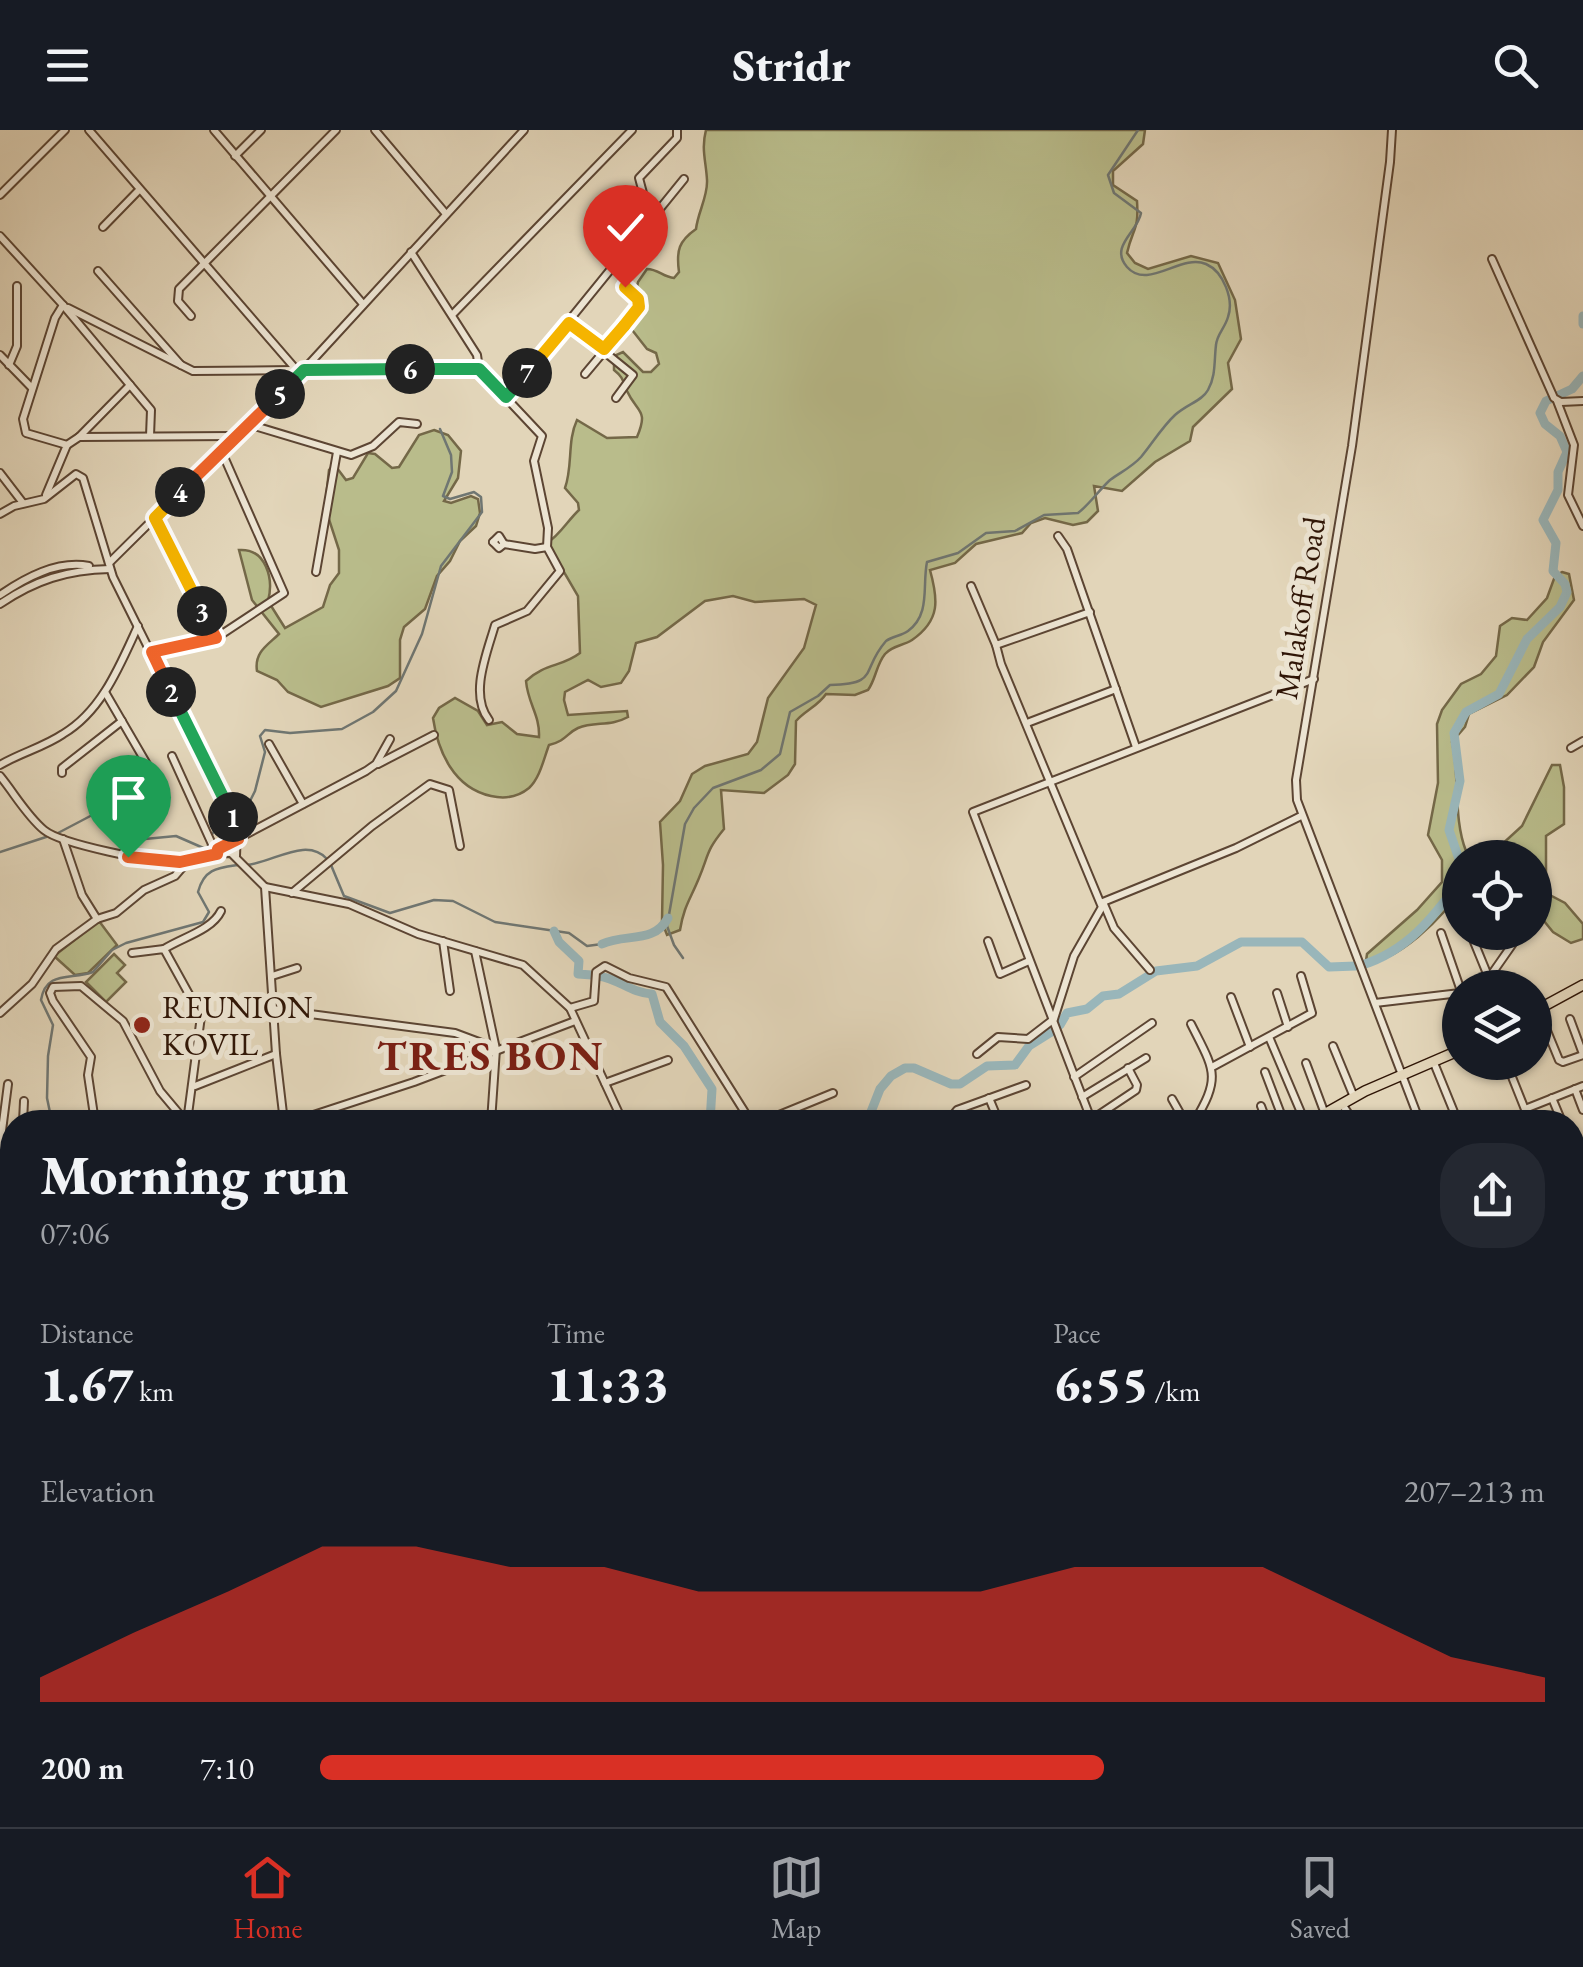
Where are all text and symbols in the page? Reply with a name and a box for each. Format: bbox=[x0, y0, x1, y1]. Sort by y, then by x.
text: Stridr bbox=[733, 36, 850, 94]
icon: menu bbox=[40, 38, 95, 93]
icon: search bbox=[1488, 38, 1543, 93]
pin bbox=[583, 185, 668, 288]
icon: check bbox=[598, 200, 653, 255]
pin: 6 bbox=[385, 344, 435, 394]
pin: 7 bbox=[502, 348, 552, 398]
text: 6 bbox=[403, 351, 417, 387]
text: 7 bbox=[520, 355, 534, 391]
pin: 5 bbox=[255, 369, 305, 419]
text: 5 bbox=[273, 376, 287, 412]
pin: 4 bbox=[155, 467, 205, 517]
text: 4 bbox=[173, 474, 187, 510]
street label: Malakoff Road bbox=[1265, 513, 1335, 702]
pin: 3 bbox=[177, 586, 227, 636]
text: 3 bbox=[195, 593, 209, 629]
pin: 2 bbox=[146, 667, 196, 717]
text: 2 bbox=[164, 674, 178, 710]
pin bbox=[86, 755, 171, 858]
icon: arrive bbox=[101, 770, 156, 825]
pin: 1 bbox=[208, 792, 258, 842]
text: 1 bbox=[226, 799, 240, 835]
map controls bbox=[1442, 840, 1552, 1080]
button: locate bbox=[1442, 840, 1552, 950]
button: layers bbox=[1442, 970, 1552, 1080]
place label: REUNION KOVIL bbox=[162, 986, 313, 1065]
marker: REUNION KOVIL bbox=[131, 1014, 153, 1036]
district label: TRES BON bbox=[377, 1028, 605, 1083]
text: Morning run bbox=[40, 1139, 349, 1210]
button: share bbox=[1440, 1143, 1545, 1248]
text: 07:06 bbox=[40, 1212, 109, 1254]
text: Distance bbox=[40, 1315, 134, 1351]
text: Time bbox=[547, 1315, 605, 1351]
text: Pace bbox=[1053, 1315, 1100, 1351]
text: 1.67 bbox=[40, 1351, 134, 1416]
text: 11:33 bbox=[547, 1351, 669, 1416]
text: 6:55 bbox=[1053, 1351, 1149, 1416]
text: km bbox=[134, 1373, 174, 1409]
text: /km bbox=[1149, 1373, 1200, 1409]
text: Elevation bbox=[40, 1470, 155, 1512]
text: 207–213 m bbox=[1404, 1470, 1545, 1512]
text: 200 m bbox=[40, 1747, 124, 1789]
text: 7:10 bbox=[200, 1747, 254, 1789]
tab: Home bbox=[233, 1850, 302, 1946]
tab: Map bbox=[769, 1850, 824, 1946]
tab: Saved bbox=[1290, 1850, 1350, 1946]

